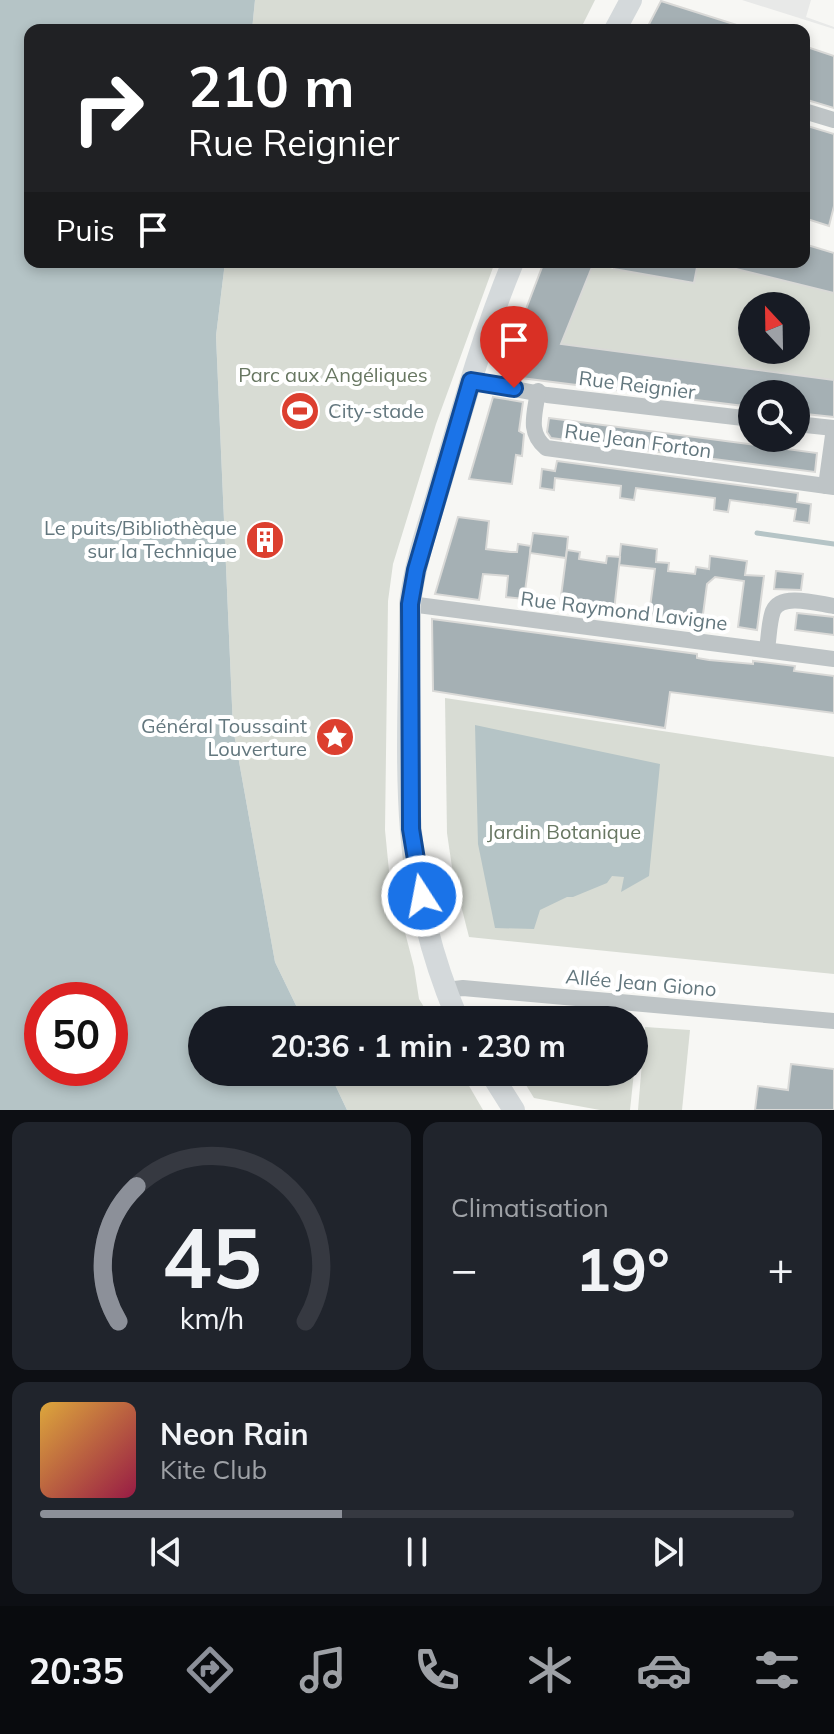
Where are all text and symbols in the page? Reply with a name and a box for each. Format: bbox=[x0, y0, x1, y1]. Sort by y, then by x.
text: 210 m bbox=[188, 51, 355, 121]
icon: right bbox=[56, 56, 160, 160]
text: Rue Reignier bbox=[188, 120, 399, 165]
icon: arrive bbox=[131, 208, 175, 252]
text: Puis bbox=[56, 211, 115, 249]
north arrow bbox=[738, 292, 810, 364]
map controls bbox=[738, 292, 810, 452]
pin bbox=[480, 306, 548, 388]
icon: arrive bbox=[492, 318, 536, 362]
park label: Parc aux Angéliques bbox=[238, 362, 428, 387]
street label: Rue Reignier bbox=[577, 365, 698, 404]
button: search bbox=[738, 380, 810, 452]
sports icon: City-stade bbox=[279, 390, 321, 432]
place label: City-stade bbox=[328, 398, 424, 423]
street label: Rue Jean Forton bbox=[563, 418, 713, 463]
place label: Le puits/Bibliothèque sur la Technique bbox=[44, 515, 237, 563]
building icon: Le puits/Bibliothèque sur la Technique bbox=[244, 519, 286, 561]
street label: Rue Raymond Lavigne bbox=[519, 585, 729, 636]
place label: Général Toussaint Louverture bbox=[141, 713, 307, 761]
place icon: Général Toussaint Louverture bbox=[314, 716, 356, 758]
park label: Jardin Botanique bbox=[487, 819, 641, 844]
position arrow bbox=[380, 854, 464, 938]
street label: Allée Jean Giono bbox=[564, 963, 718, 1002]
speed limit sign: 50 bbox=[24, 982, 128, 1086]
text: 20:36 · 1 min · 230 m bbox=[270, 1027, 566, 1065]
text: Climatisation bbox=[451, 1191, 609, 1224]
text: 45 bbox=[162, 1204, 261, 1309]
text: 19° bbox=[575, 1231, 670, 1306]
text: − bbox=[451, 1241, 477, 1296]
text: + bbox=[768, 1241, 794, 1296]
text: km/h bbox=[179, 1300, 244, 1336]
text: Neon Rain bbox=[160, 1415, 309, 1453]
text: Kite Club bbox=[160, 1453, 267, 1486]
icon: previous bbox=[144, 1530, 188, 1574]
icon: pause bbox=[395, 1530, 439, 1574]
icon: next bbox=[646, 1530, 690, 1574]
icon: directions bbox=[182, 1642, 238, 1698]
icon: music bbox=[295, 1642, 351, 1698]
icon: phone bbox=[409, 1642, 465, 1698]
icon: climate bbox=[522, 1642, 578, 1698]
icon: car bbox=[636, 1642, 692, 1698]
icon: filters bbox=[749, 1642, 805, 1698]
text: 20:35 bbox=[29, 1648, 124, 1693]

